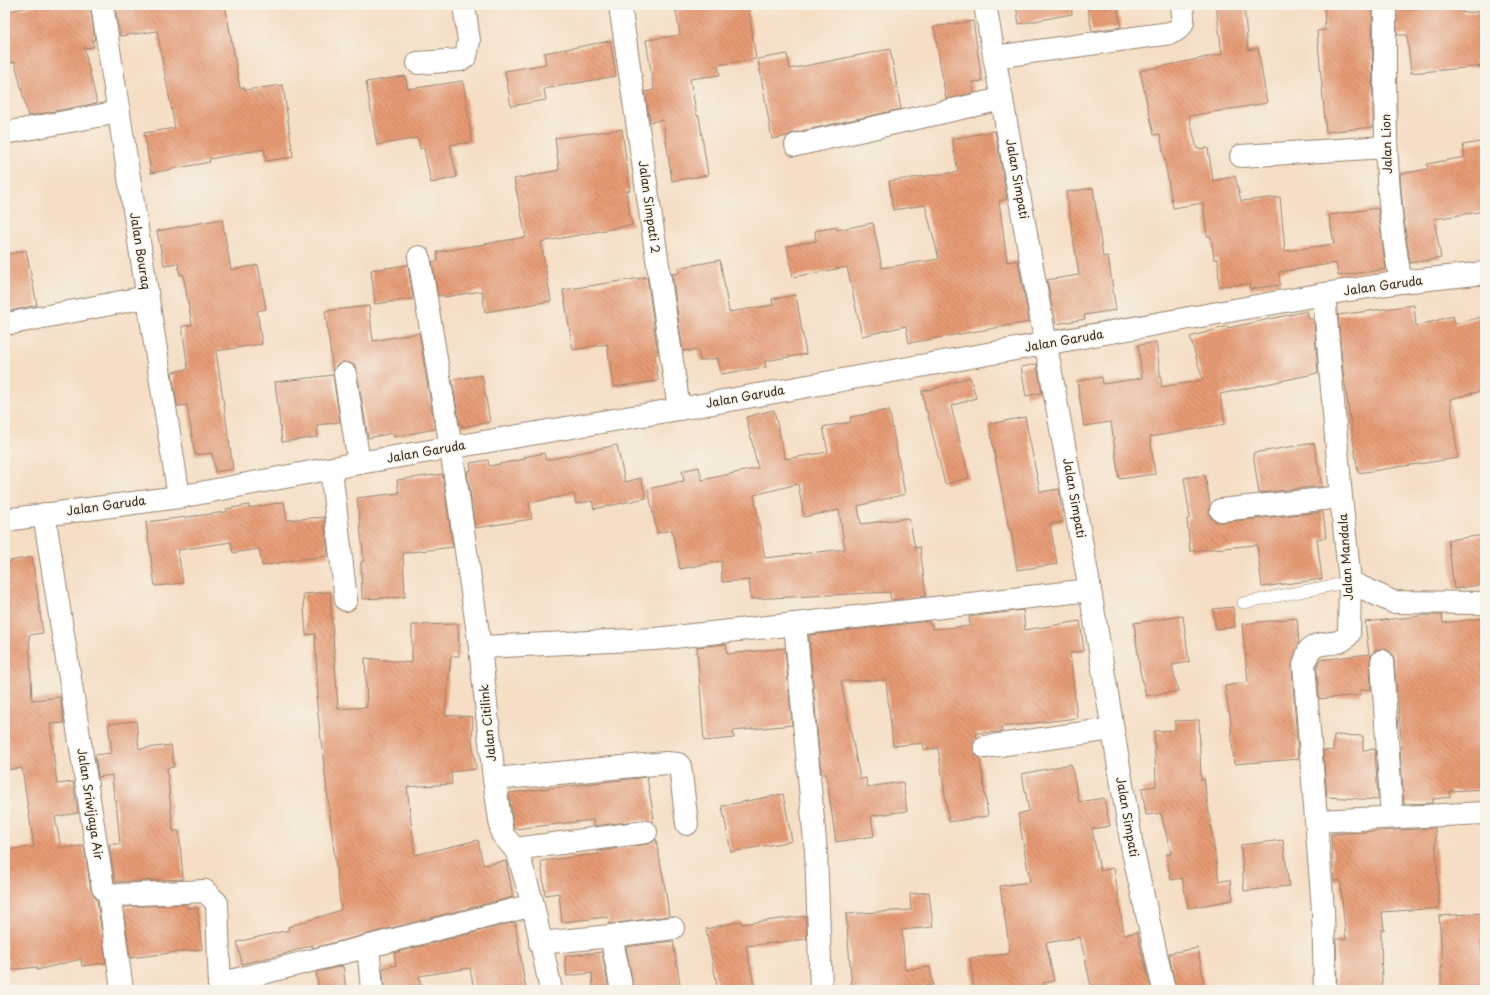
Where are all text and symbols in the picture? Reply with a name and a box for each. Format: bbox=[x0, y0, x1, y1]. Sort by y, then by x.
street label: Jalan Lion bbox=[1376, 114, 1396, 174]
street label: Jalan Simpati bbox=[1002, 137, 1034, 220]
street label: Jalan Simpati 2 bbox=[635, 159, 665, 254]
street label: Jalan Bouraq bbox=[126, 211, 156, 291]
street label: Jalan Garuda bbox=[1342, 270, 1424, 299]
street label: Jalan Garuda bbox=[1023, 324, 1105, 356]
street label: Jalan Garuda bbox=[704, 380, 786, 412]
street label: Jalan Garuda bbox=[385, 435, 467, 467]
street label: Jalan Simpati bbox=[1059, 456, 1091, 539]
street label: Jalan Garuda bbox=[65, 490, 147, 519]
street label: Jalan Mandala bbox=[1333, 513, 1357, 601]
street label: Jalan Citilink bbox=[474, 684, 500, 763]
street label: Jalan Sriwijaya Air bbox=[73, 747, 109, 862]
street label: Jalan Simpati bbox=[1112, 775, 1144, 858]

